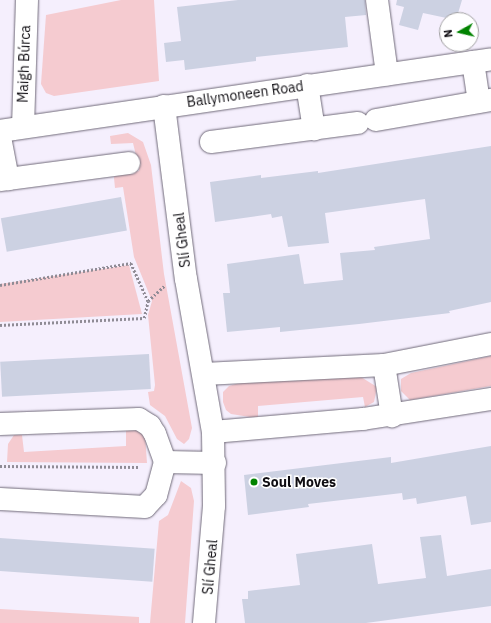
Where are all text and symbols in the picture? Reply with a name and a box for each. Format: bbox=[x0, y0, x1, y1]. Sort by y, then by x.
north arrow bbox=[439, 12, 479, 52]
street label: Maigh Búrca bbox=[14, 25, 34, 103]
text: N bbox=[441, 29, 456, 38]
street label: Ballymoneen Road bbox=[185, 77, 305, 111]
street label: Slí Gheal bbox=[170, 211, 194, 269]
place label: Soul Moves bbox=[262, 474, 336, 490]
marker: Soul Moves bbox=[249, 477, 259, 487]
street label: Slí Gheal bbox=[199, 539, 221, 595]

